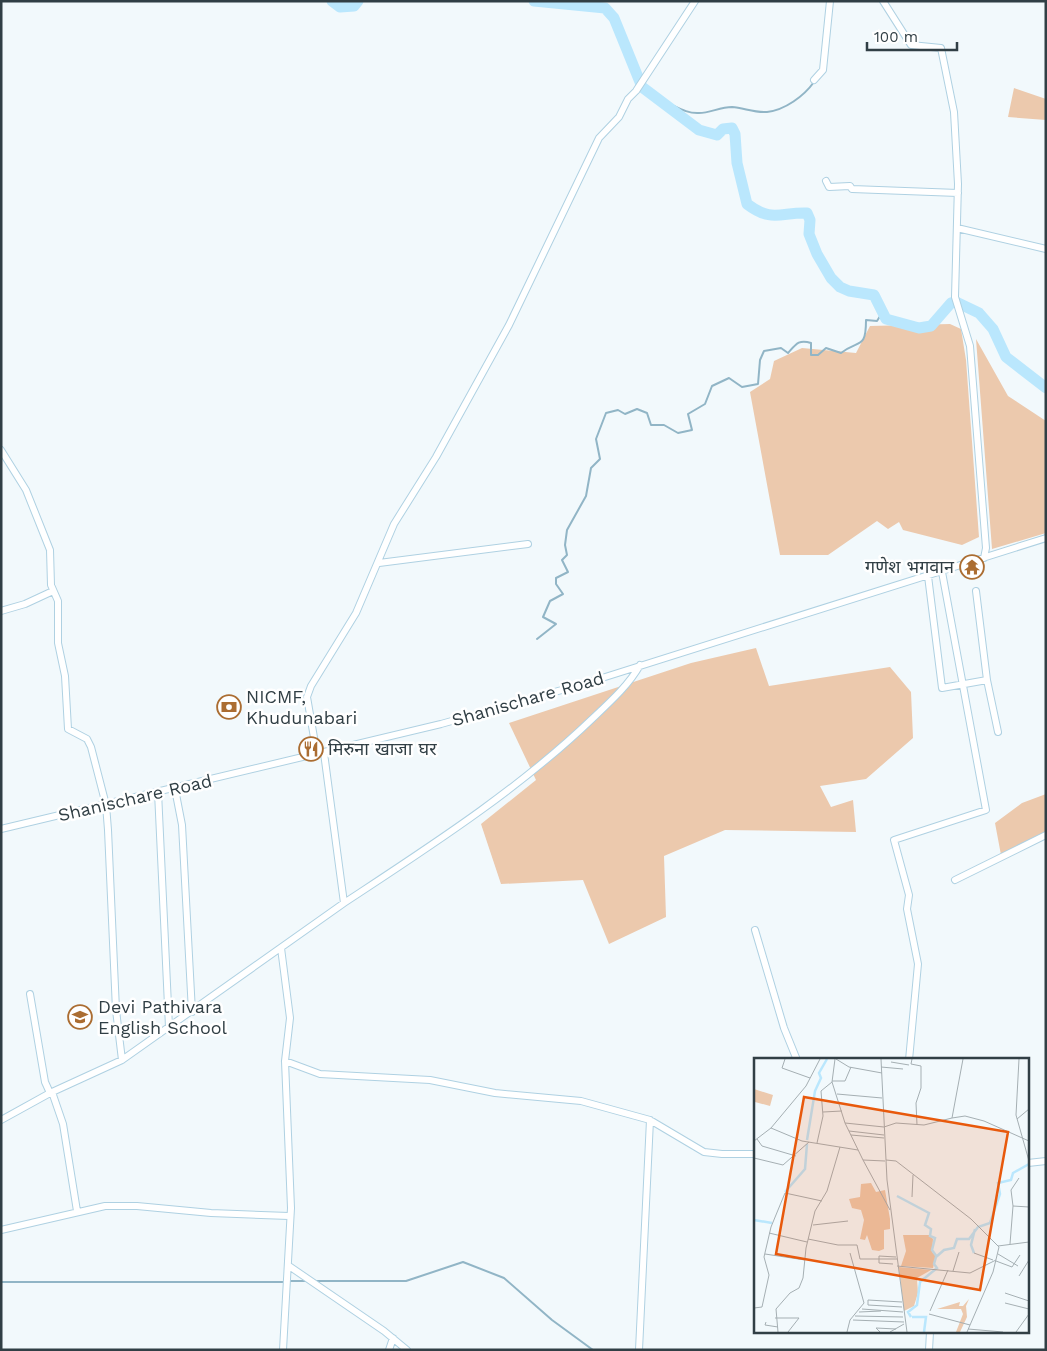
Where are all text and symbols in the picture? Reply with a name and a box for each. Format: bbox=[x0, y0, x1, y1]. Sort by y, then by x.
scale bar bbox=[867, 20, 957, 52]
text: 100 m bbox=[874, 28, 918, 46]
temple icon: गणेश भगवान bbox=[959, 554, 985, 580]
place label: गणेश भगवान bbox=[865, 556, 955, 577]
street label: Shanischare Road bbox=[449, 667, 606, 730]
place label: NICMF, Khudunabari bbox=[246, 686, 357, 728]
bank icon: NICMF, Khudunabari bbox=[216, 694, 242, 720]
restaurant icon: मिरुना खाजा घर bbox=[298, 736, 324, 762]
place label: मिरुना खाजा घर bbox=[328, 738, 437, 759]
street label: Shanischare Road bbox=[56, 770, 214, 825]
place label: Devi Pathivara English School bbox=[98, 996, 228, 1038]
school or university icon: Devi Pathivara English School bbox=[67, 1004, 93, 1030]
inset map bbox=[754, 1058, 1030, 1334]

